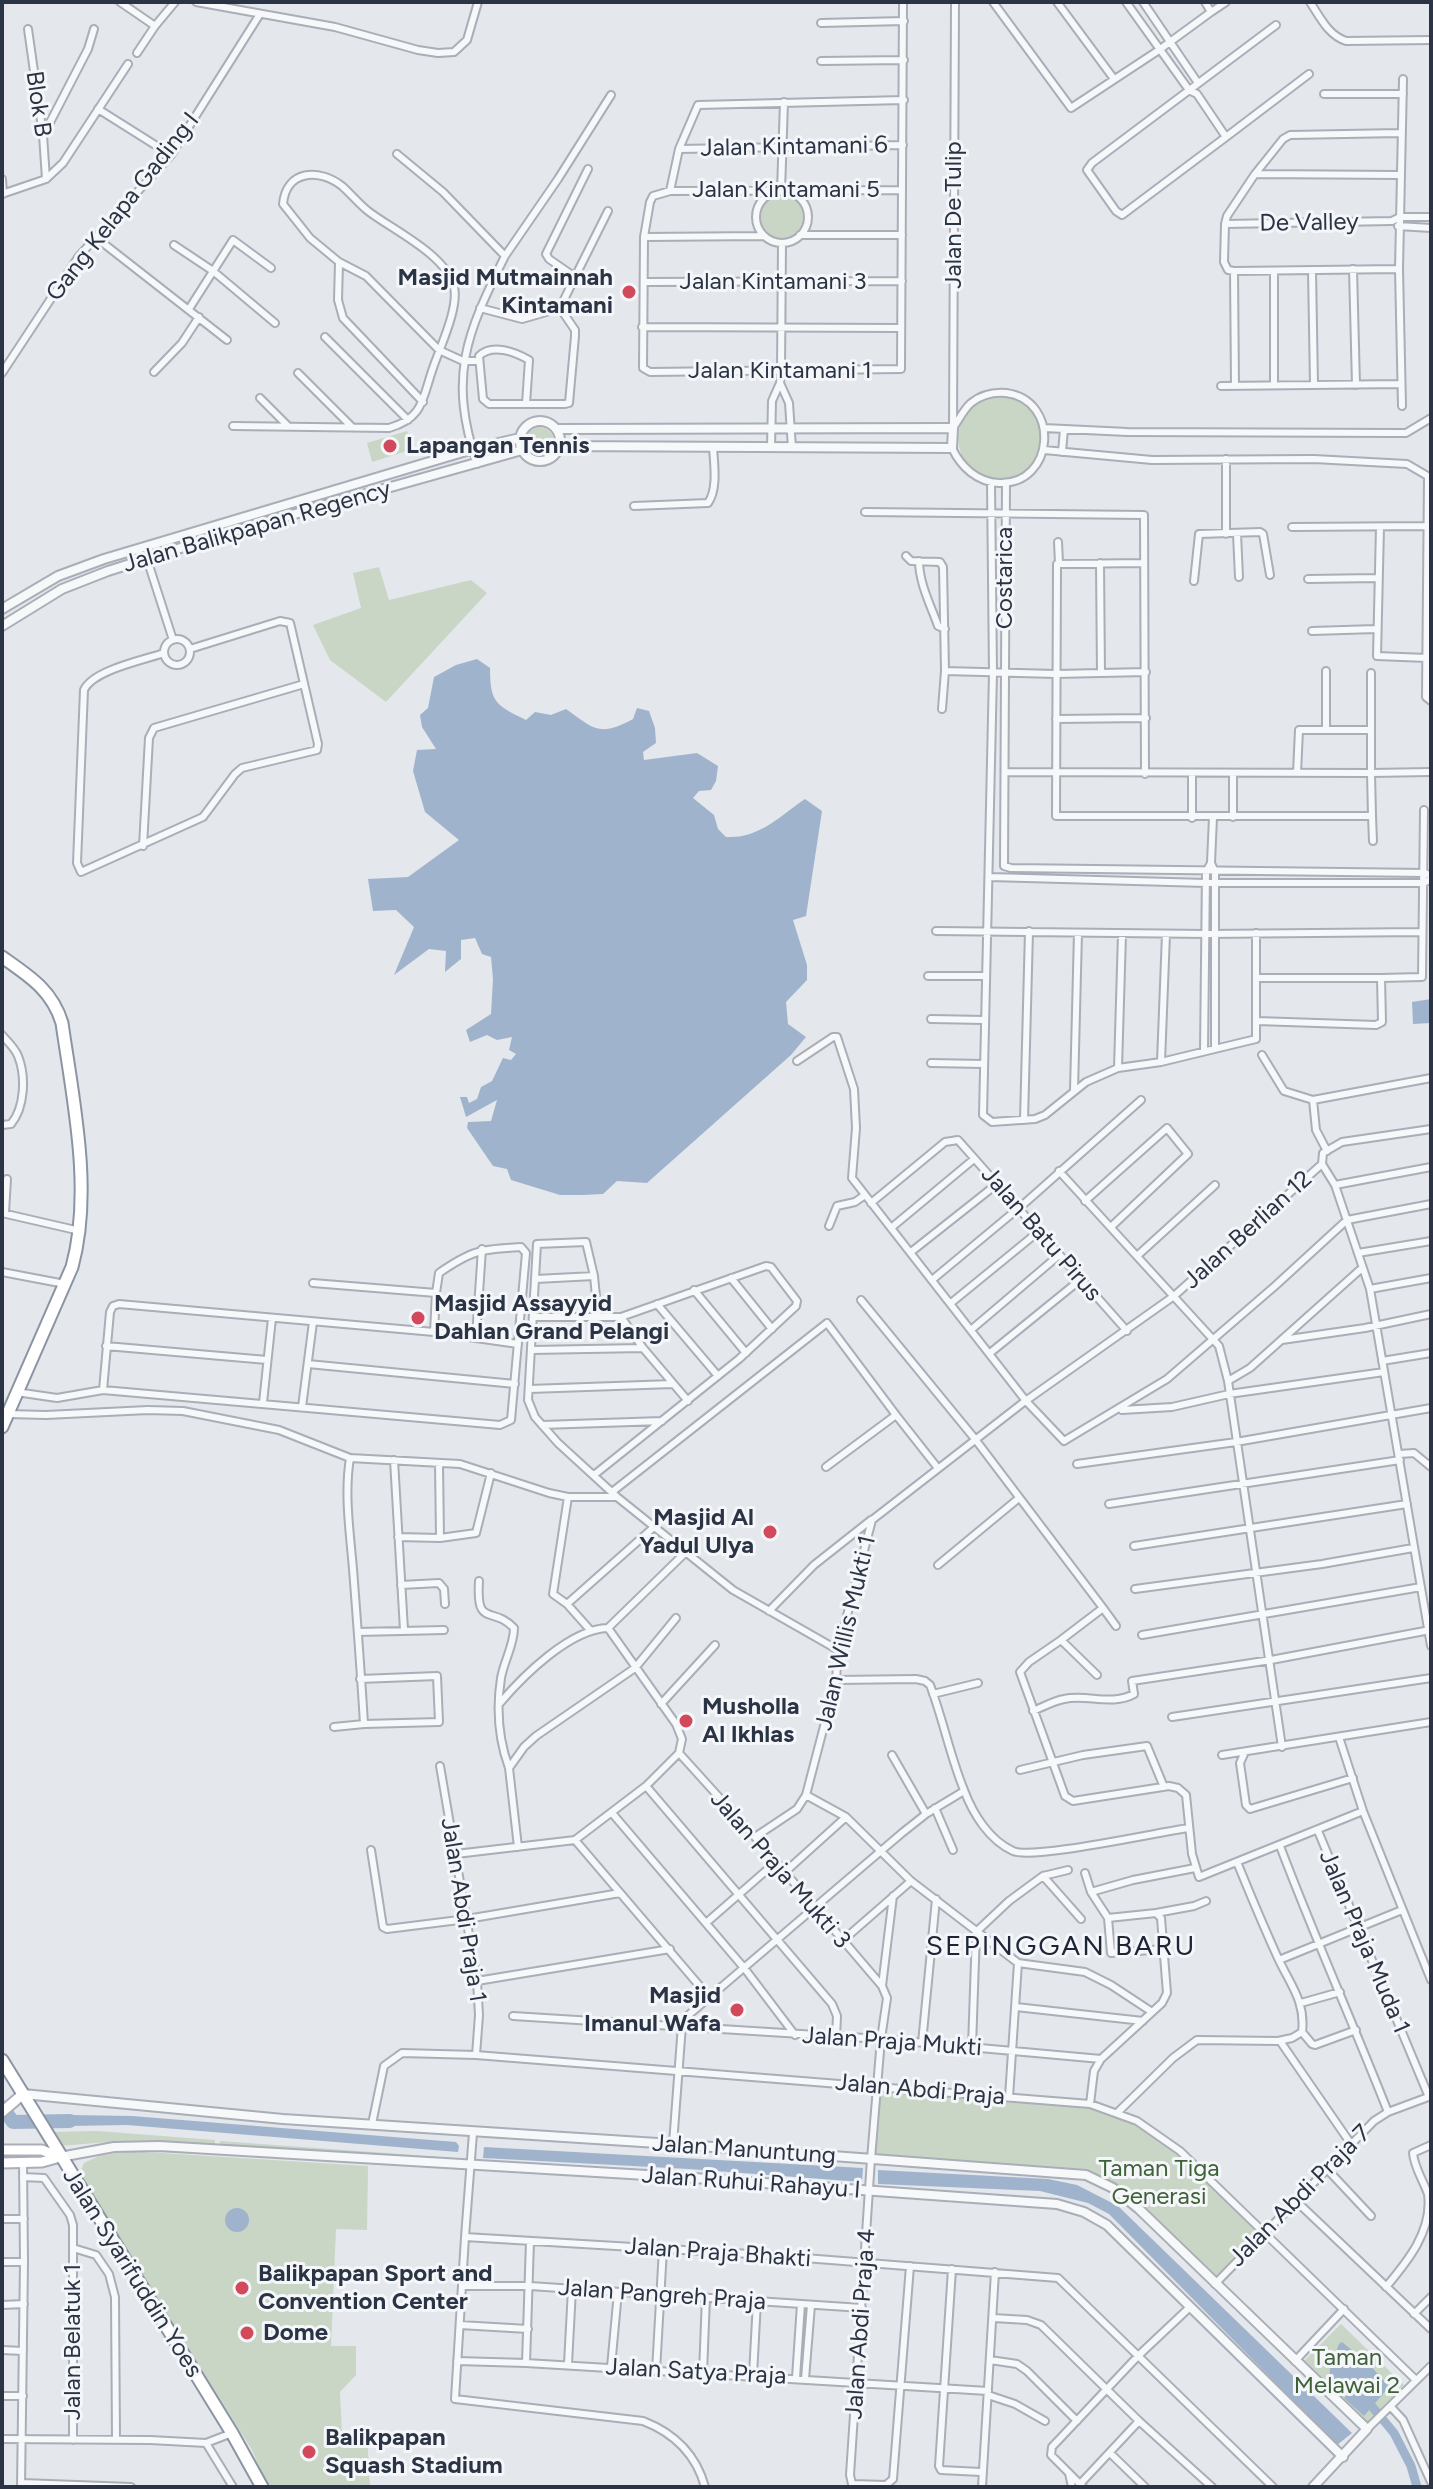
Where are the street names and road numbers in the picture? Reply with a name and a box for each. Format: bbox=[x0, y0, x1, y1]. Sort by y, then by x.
street label: Blok B bbox=[19, 69, 57, 139]
street label: Gang Kelapa Gading I bbox=[40, 107, 206, 307]
street label: Jalan Kintamani 6 bbox=[700, 131, 888, 163]
street label: Jalan De Tulip bbox=[940, 141, 968, 289]
street label: Jalan Kintamani 5 bbox=[692, 176, 880, 204]
street label: De Valley bbox=[1259, 208, 1359, 238]
street label: Jalan Kintamani 3 bbox=[680, 268, 866, 296]
street label: Jalan Kintamani 1 bbox=[688, 357, 872, 385]
street label: Jalan Balikpapan Regency bbox=[120, 475, 394, 579]
street label: Costarica bbox=[991, 527, 1019, 629]
street label: Jalan Batu Pirus bbox=[975, 1161, 1107, 1307]
street label: Jalan Berlian 12 bbox=[1178, 1165, 1318, 1295]
street label: Jalan Willis Mukti 1 bbox=[810, 1533, 882, 1733]
street label: Jalan Praja Mukti 3 bbox=[704, 1785, 856, 1955]
street label: Jalan Abdi Praja 1 bbox=[434, 1816, 492, 2004]
street label: Jalan Praja Muda 1 bbox=[1312, 1846, 1416, 2038]
street label: Jalan Praja Mukti bbox=[801, 2021, 983, 2063]
street label: Jalan Abdi Praja bbox=[834, 2068, 1006, 2112]
street label: Jalan Abdi Praja 7 bbox=[1223, 2119, 1377, 2273]
street label: Jalan Manuntung bbox=[651, 2129, 837, 2171]
street label: Jalan Ruhui Rahayu I bbox=[641, 2161, 861, 2205]
street label: Jalan Syarifuddin Yoes bbox=[56, 2163, 208, 2383]
street label: Jalan Abdi Praja 4 bbox=[840, 2228, 882, 2420]
street label: Jalan Praja Bhakti bbox=[624, 2232, 812, 2274]
street label: Jalan Belatuk 1 bbox=[59, 2264, 87, 2420]
street label: Jalan Pangreh Praja bbox=[557, 2273, 767, 2317]
street label: Jalan Satya Praja bbox=[605, 2353, 787, 2391]

